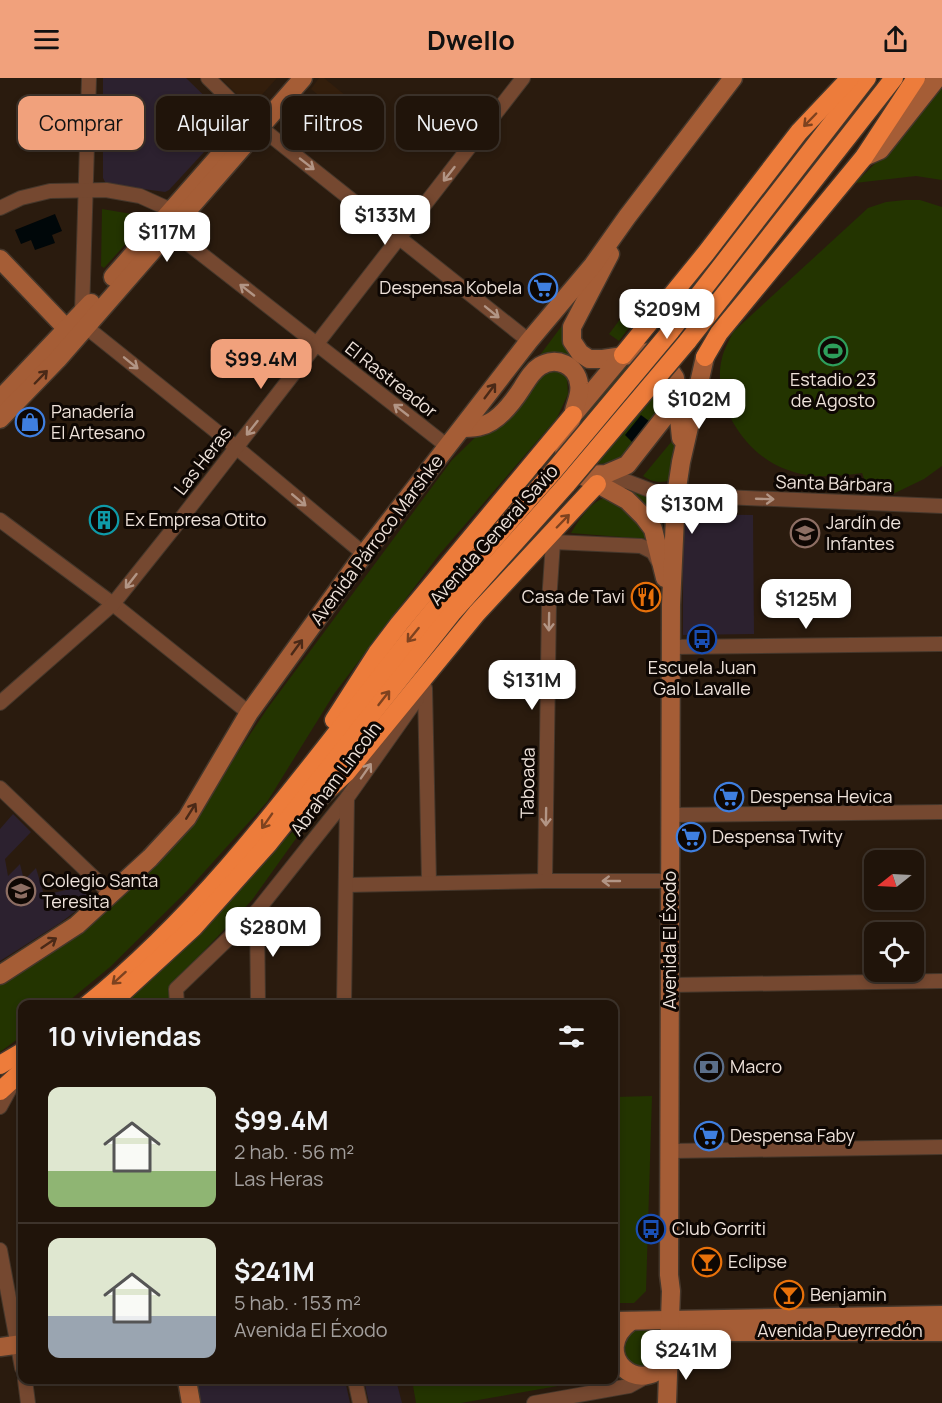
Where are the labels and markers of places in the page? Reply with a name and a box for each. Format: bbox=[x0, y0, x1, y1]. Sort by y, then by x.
pin: $133M bbox=[343, 195, 427, 246]
pin: $117M bbox=[125, 212, 209, 263]
supermarket icon: Despensa Kobela bbox=[527, 272, 559, 304]
place label: Despensa Kobela bbox=[379, 275, 522, 299]
pin: $209M bbox=[625, 289, 709, 340]
sports icon: Estadio 23 de Agosto bbox=[817, 335, 849, 367]
pin: $99.4M bbox=[212, 339, 310, 390]
place label: Estadio 23 de Agosto bbox=[790, 367, 876, 412]
pin: $102M bbox=[657, 379, 741, 430]
place label: Panadería El Artesano bbox=[51, 399, 145, 444]
shop icon: Panadería El Artesano bbox=[14, 406, 46, 438]
pin: $130M bbox=[650, 484, 734, 535]
building icon: Ex Empresa Otito bbox=[88, 504, 120, 536]
place label: Ex Empresa Otito bbox=[125, 507, 266, 531]
place label: Jardín de Infantes bbox=[826, 510, 901, 555]
school or university icon: Jardín de Infantes bbox=[789, 517, 821, 549]
pin: $125M bbox=[764, 579, 848, 630]
restaurant icon: Casa de Tavi bbox=[630, 581, 662, 613]
place label: Casa de Tavi bbox=[522, 584, 625, 608]
bus stop icon: Escuela Juan Galo Lavalle bbox=[686, 623, 718, 655]
place label: Escuela Juan Galo Lavalle bbox=[648, 655, 756, 700]
pin: $131M bbox=[490, 660, 574, 711]
supermarket icon: Despensa Hevica bbox=[713, 781, 745, 813]
place label: Despensa Hevica bbox=[750, 784, 892, 808]
supermarket icon: Despensa Twity bbox=[675, 821, 707, 853]
place label: Despensa Twity bbox=[712, 824, 843, 848]
place label: Colegio Santa Teresita bbox=[42, 868, 158, 913]
school or university icon: Colegio Santa Teresita bbox=[5, 875, 37, 907]
pin: $280M bbox=[231, 907, 315, 958]
bank icon: Macro bbox=[693, 1051, 725, 1083]
place label: Macro bbox=[730, 1054, 782, 1078]
supermarket icon: Despensa Faby bbox=[693, 1120, 725, 1152]
place label: Despensa Faby bbox=[730, 1123, 856, 1147]
bus stop icon: Club Gorriti bbox=[635, 1213, 667, 1245]
place label: Club Gorriti bbox=[672, 1216, 766, 1240]
bar icon: Eclipse bbox=[691, 1246, 723, 1278]
place label: Eclipse bbox=[728, 1249, 787, 1273]
bar icon: Benjamin bbox=[773, 1279, 805, 1311]
place label: Benjamin bbox=[810, 1282, 887, 1306]
pin: $241M bbox=[644, 1330, 728, 1381]

